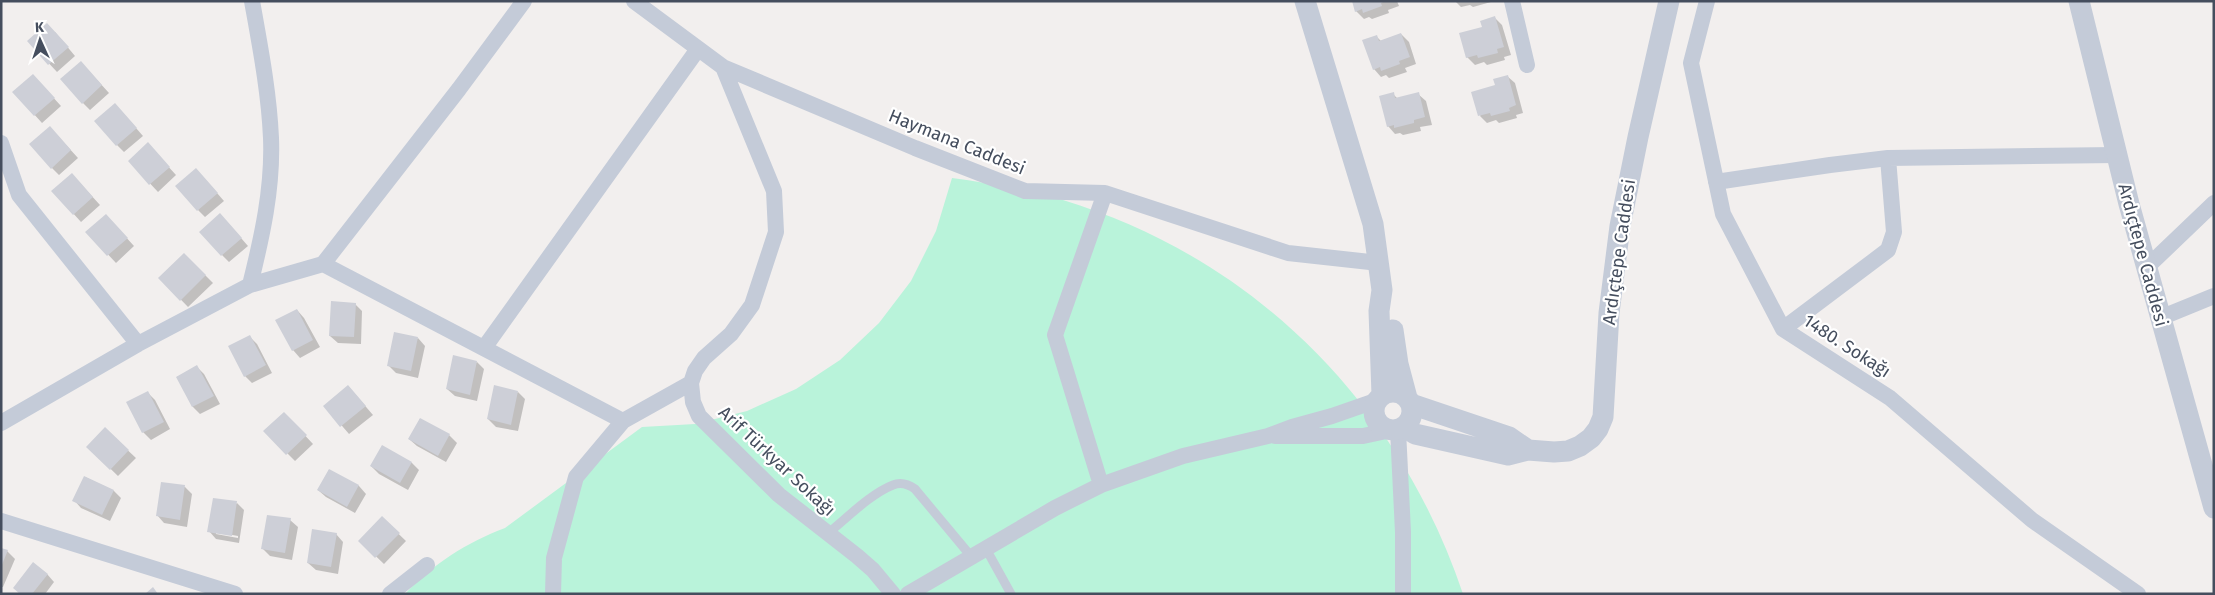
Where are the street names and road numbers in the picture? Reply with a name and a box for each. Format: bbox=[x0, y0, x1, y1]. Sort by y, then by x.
street label: Haymana Caddesi bbox=[885, 105, 1029, 179]
street label: Ardıçtepe Caddesi bbox=[1598, 178, 1640, 326]
street label: Ardıçtepe Caddesi bbox=[2113, 181, 2173, 329]
street label: 1480. Sokağı bbox=[1799, 310, 1895, 382]
street label: Arif Türkyar Sokağı bbox=[714, 401, 840, 521]

